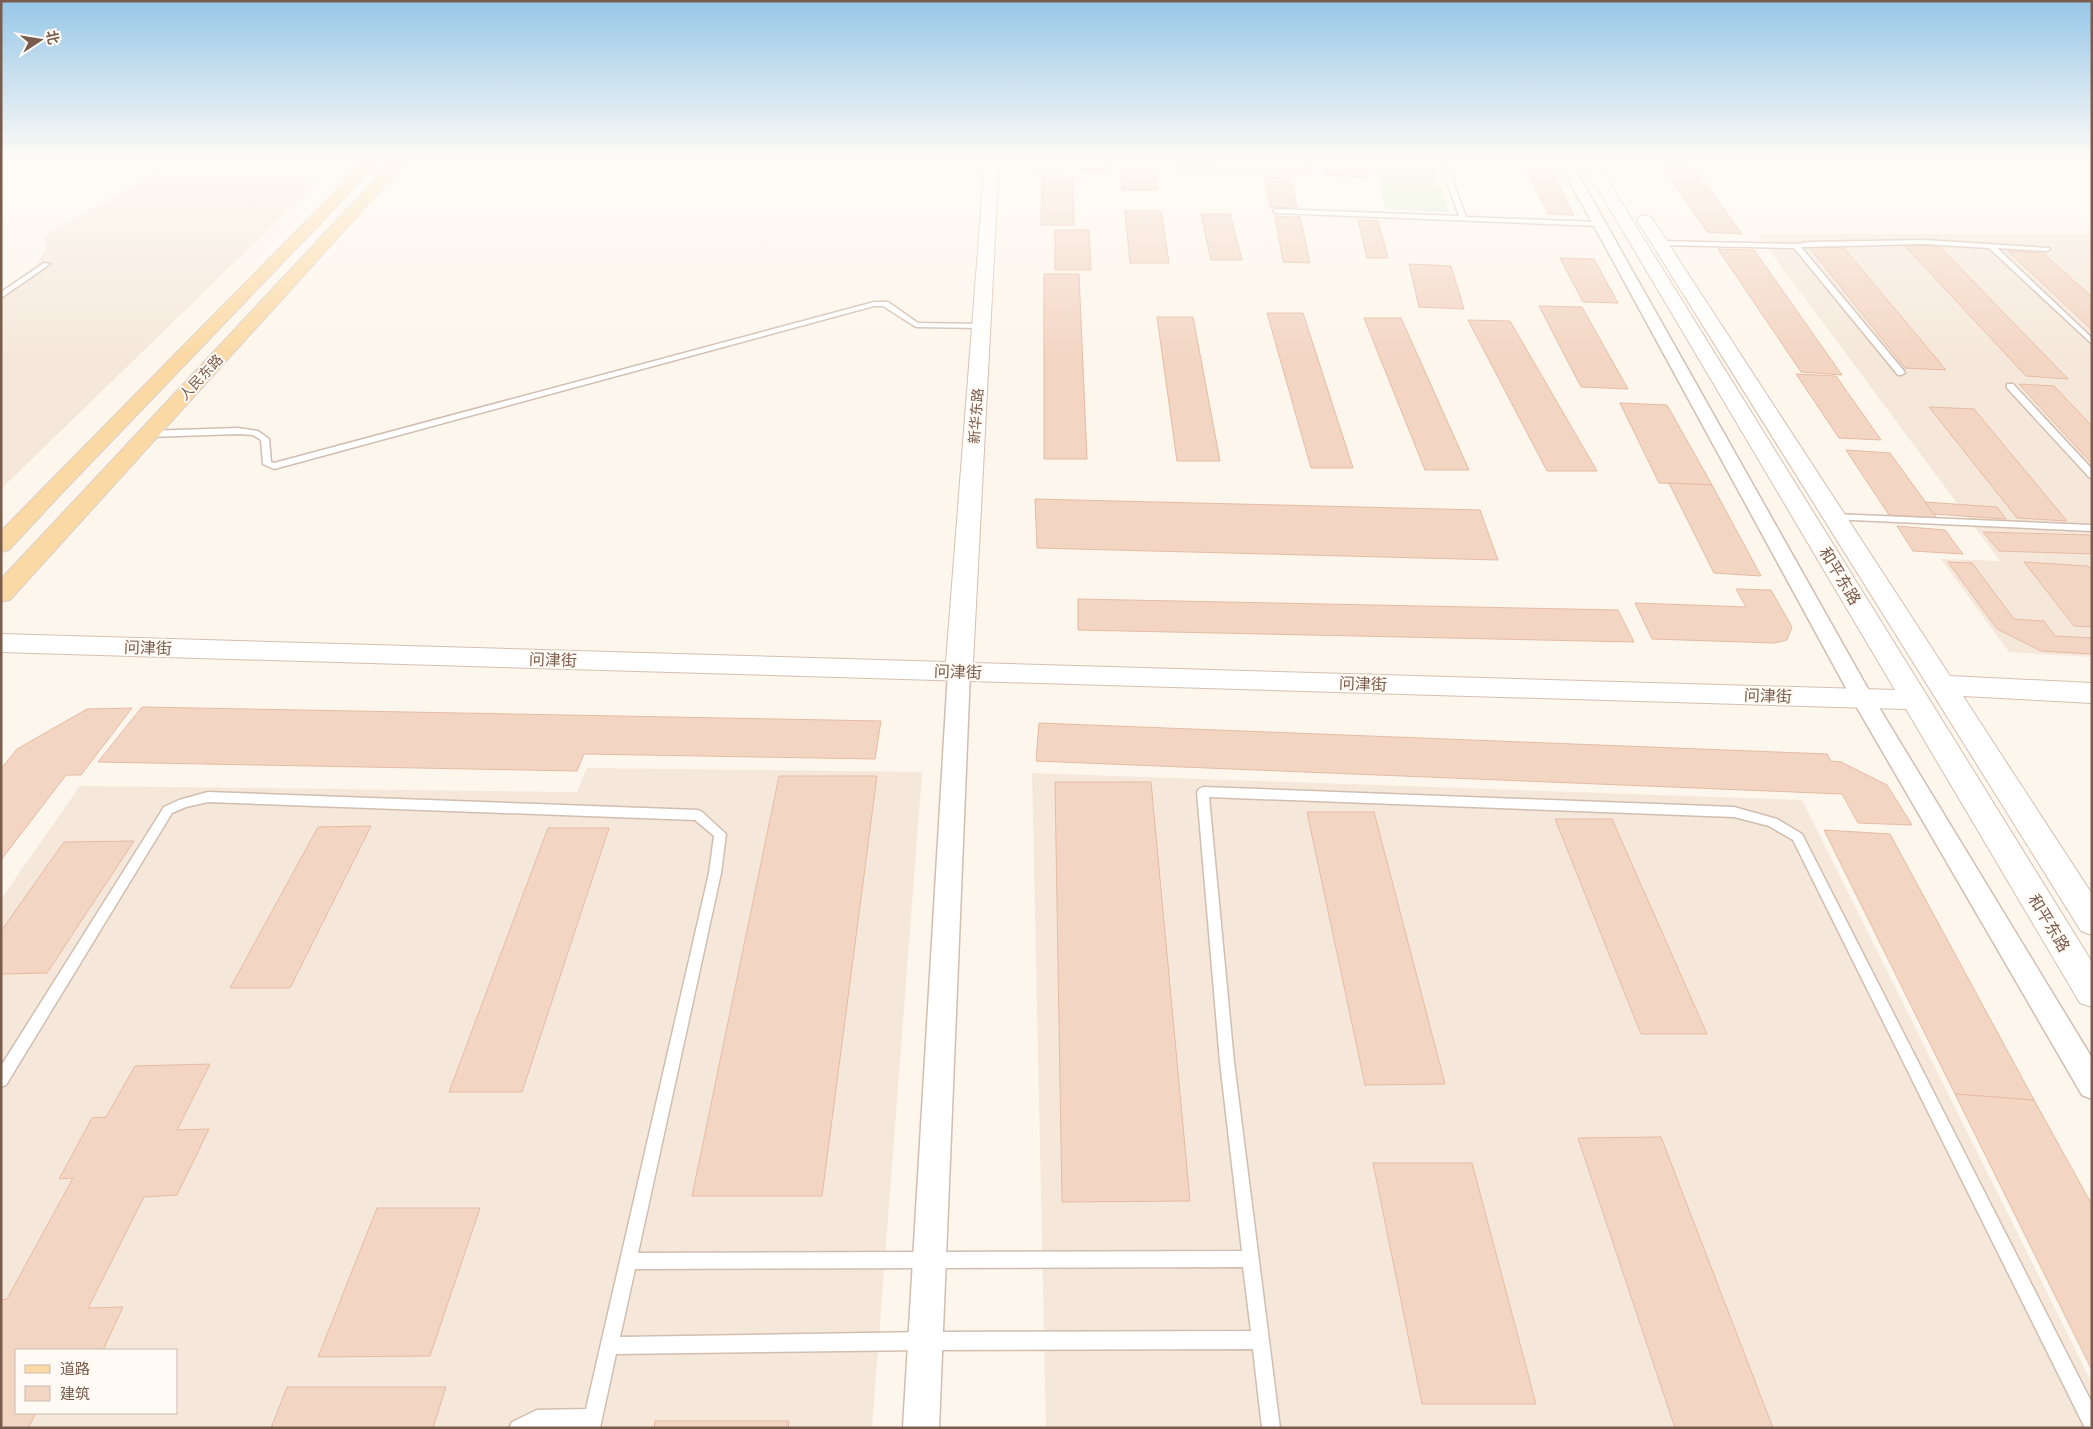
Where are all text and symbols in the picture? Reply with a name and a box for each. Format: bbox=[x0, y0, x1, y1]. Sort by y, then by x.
north arrow bbox=[15, 15, 65, 65]
text: 北 bbox=[43, 29, 62, 46]
street label: 人民东路 bbox=[176, 351, 226, 403]
street label: 新华东路 bbox=[966, 388, 986, 444]
street label: 和平东路 bbox=[1815, 544, 1865, 608]
street label: 问津街 bbox=[124, 638, 172, 658]
street label: 问津街 bbox=[529, 650, 577, 670]
street label: 问津街 bbox=[934, 662, 982, 682]
street label: 问津街 bbox=[1339, 674, 1387, 694]
street label: 问津街 bbox=[1744, 686, 1792, 706]
street label: 和平东路 bbox=[2024, 891, 2074, 955]
legend bbox=[15, 1349, 178, 1414]
text: 道路 bbox=[60, 1360, 90, 1378]
text: 建筑 bbox=[60, 1385, 90, 1403]

